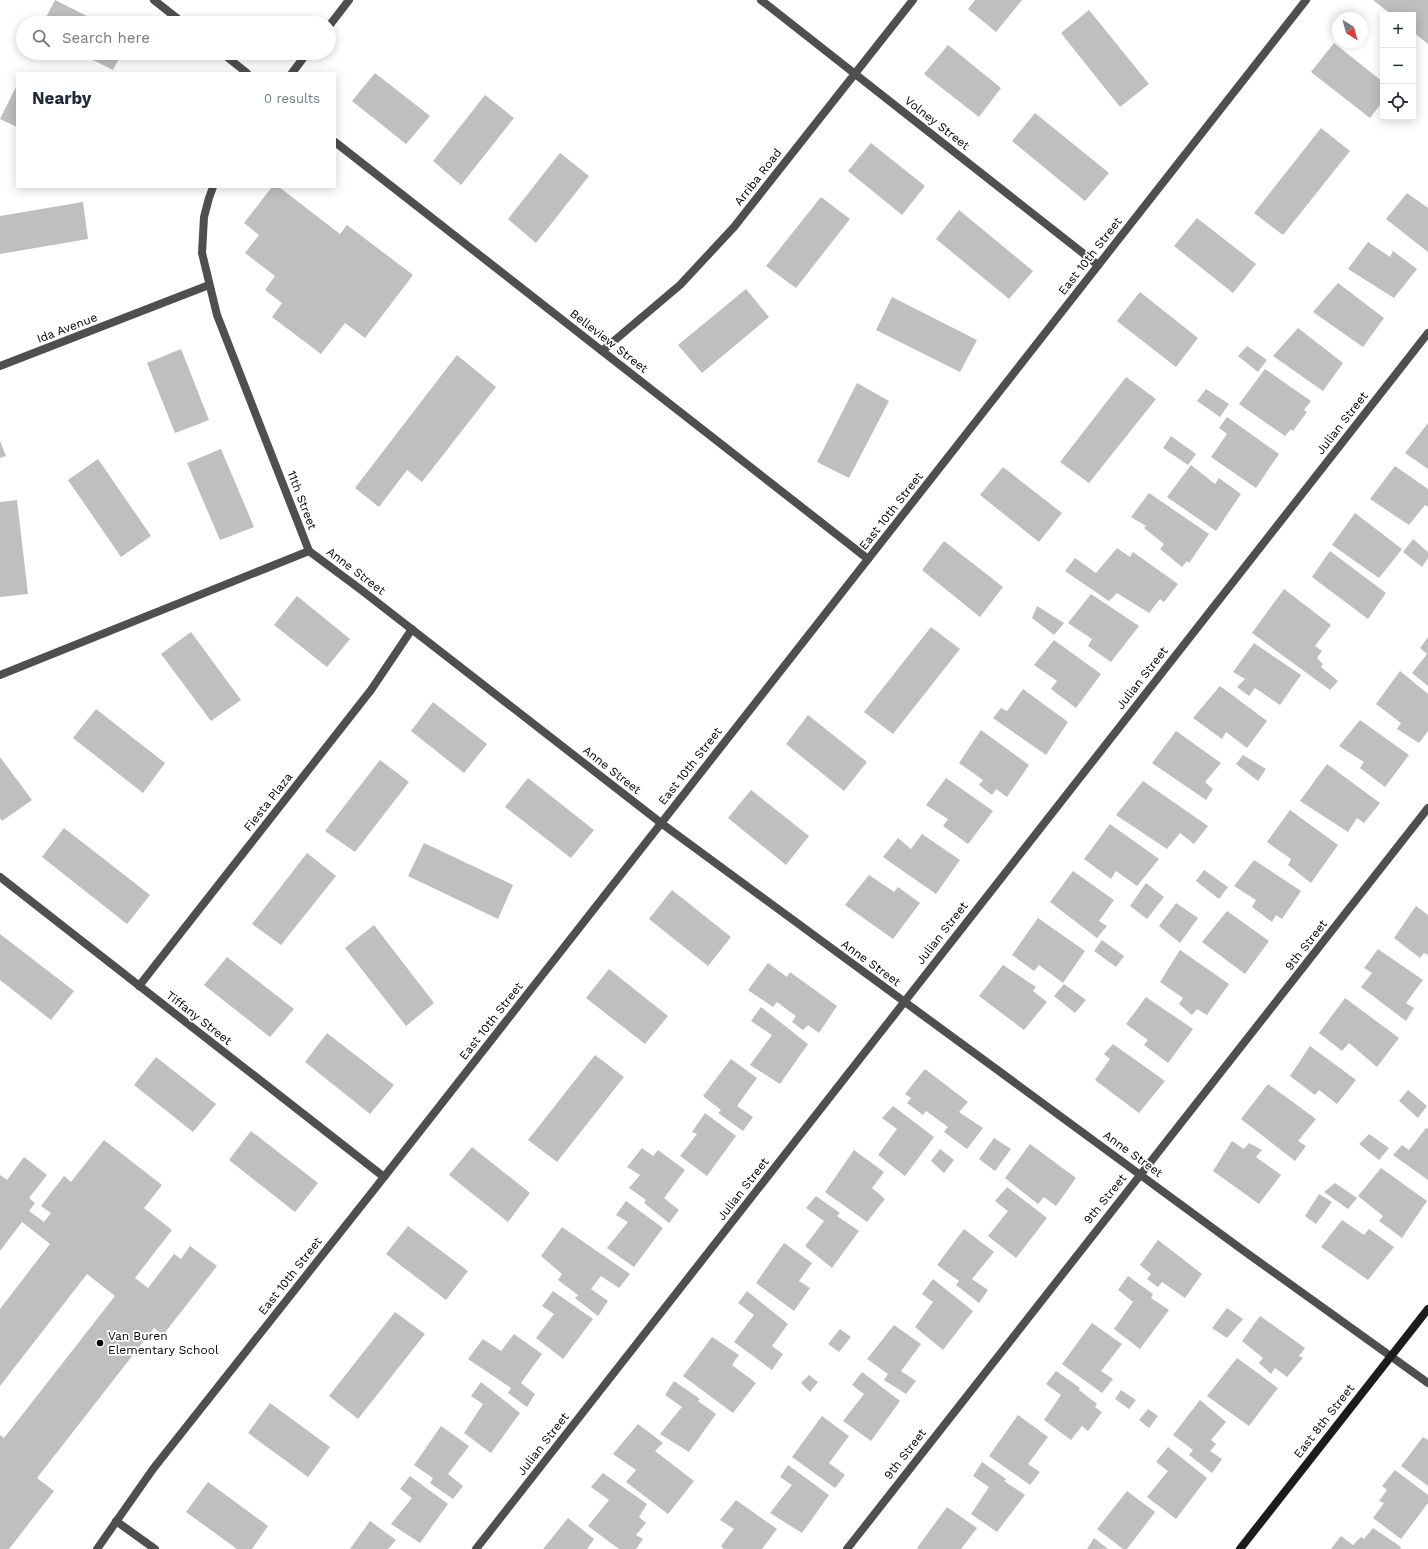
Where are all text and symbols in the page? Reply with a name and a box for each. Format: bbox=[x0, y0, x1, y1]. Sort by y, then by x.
north arrow bbox=[1332, 12, 1368, 48]
map controls bbox=[1380, 12, 1416, 120]
button: + bbox=[1380, 12, 1416, 48]
search box bbox=[16, 16, 336, 60]
icon: search bbox=[30, 27, 52, 49]
text: Search here bbox=[62, 29, 150, 47]
button: − bbox=[1380, 48, 1416, 84]
button: locate bbox=[1380, 84, 1416, 120]
text: Nearby bbox=[32, 88, 91, 108]
text: 0 results bbox=[264, 91, 320, 106]
street label: Volney Street bbox=[902, 93, 972, 153]
street label: Arriba Road bbox=[731, 146, 785, 208]
street label: East 10th Street bbox=[1055, 214, 1125, 298]
street label: Belleview Street bbox=[567, 306, 651, 376]
street label: Ida Avenue bbox=[35, 310, 99, 346]
street label: Julian Street bbox=[1313, 389, 1371, 457]
street label: 11th Street bbox=[284, 469, 320, 531]
street label: East 10th Street bbox=[856, 469, 926, 553]
street label: Anne Street bbox=[324, 544, 388, 598]
street label: Julian Street bbox=[1113, 644, 1171, 712]
street label: East 10th Street bbox=[655, 724, 725, 808]
street label: Anne Street bbox=[580, 743, 644, 797]
street label: Fiesta Plaza bbox=[241, 770, 295, 834]
street label: Julian Street bbox=[913, 899, 971, 967]
street label: 9th Street bbox=[1282, 917, 1330, 973]
street label: Anne Street bbox=[839, 937, 903, 989]
street label: East 10th Street bbox=[456, 979, 526, 1063]
street label: Tiffany Street bbox=[163, 988, 235, 1048]
street label: Anne Street bbox=[1101, 1128, 1165, 1180]
street label: Julian Street bbox=[714, 1155, 772, 1223]
street label: 9th Street bbox=[1081, 1171, 1129, 1227]
street label: East 10th Street bbox=[255, 1234, 325, 1318]
place label: Van Buren Elementary School bbox=[108, 1329, 219, 1357]
marker: Van Buren Elementary School bbox=[95, 1338, 105, 1348]
street label: East 8th Street bbox=[1291, 1381, 1357, 1461]
street label: Julian Street bbox=[514, 1410, 572, 1478]
street label: 9th Street bbox=[881, 1426, 929, 1482]

